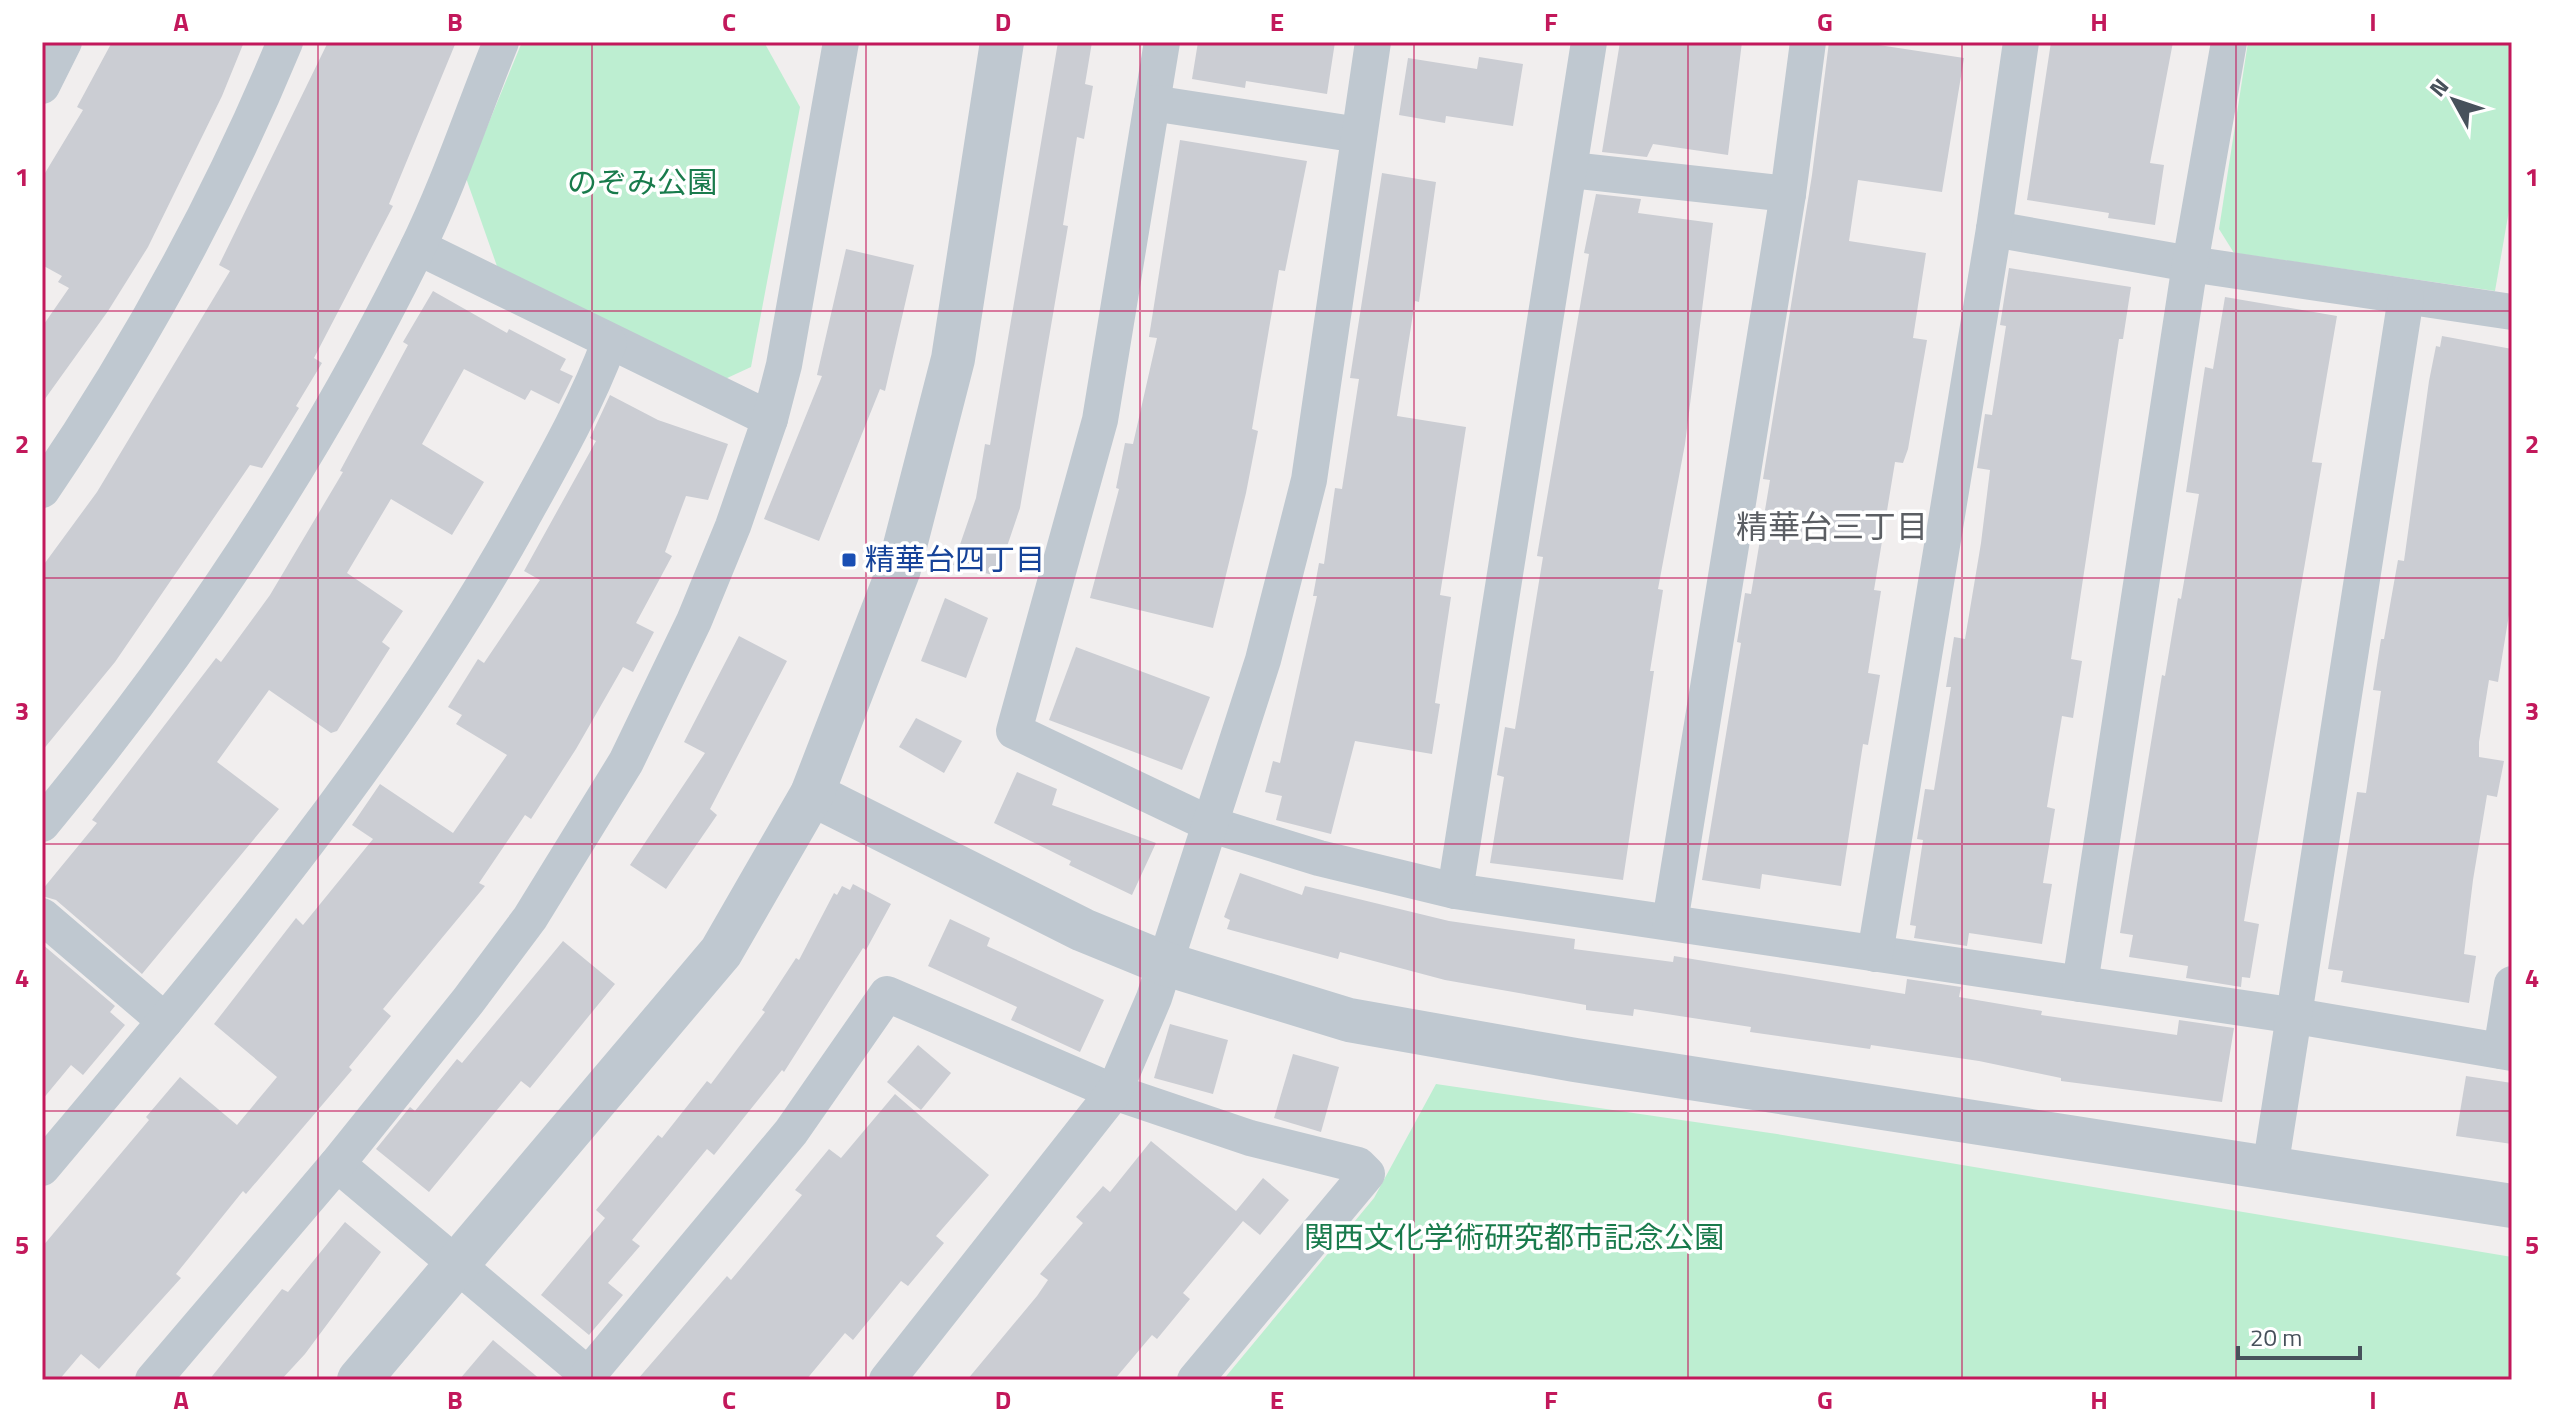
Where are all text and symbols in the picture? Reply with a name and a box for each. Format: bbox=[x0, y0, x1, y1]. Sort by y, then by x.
text: A bbox=[173, 2, 189, 41]
text: B bbox=[447, 2, 463, 41]
text: C bbox=[722, 2, 736, 41]
text: D bbox=[995, 2, 1011, 41]
text: E bbox=[1270, 2, 1284, 41]
text: F bbox=[1544, 2, 1558, 41]
text: G bbox=[1817, 2, 1833, 41]
text: H bbox=[2090, 2, 2108, 41]
text: I bbox=[2369, 2, 2377, 41]
north arrow bbox=[2414, 60, 2494, 140]
text: N bbox=[2421, 70, 2457, 104]
text: 1 bbox=[15, 157, 29, 196]
text: 1 bbox=[2525, 157, 2539, 196]
park label: のぞみ公園 bbox=[567, 159, 717, 205]
text: 2 bbox=[15, 424, 29, 463]
text: 2 bbox=[2525, 424, 2539, 463]
district label: 精華台三丁目 bbox=[1736, 502, 1928, 550]
place label: 精華台四丁目 bbox=[865, 536, 1045, 582]
marker: 精華台四丁目 bbox=[840, 551, 858, 569]
text: 3 bbox=[15, 691, 29, 730]
text: 3 bbox=[2525, 691, 2539, 730]
text: 4 bbox=[15, 958, 29, 997]
text: 4 bbox=[2525, 958, 2539, 997]
park label: 関西文化学術研究都市記念公園 bbox=[1304, 1214, 1724, 1260]
text: 5 bbox=[15, 1225, 29, 1264]
text: 5 bbox=[2525, 1225, 2539, 1264]
scale bar bbox=[2238, 1310, 2360, 1360]
text: 20 m bbox=[2250, 1319, 2302, 1355]
text: A bbox=[173, 1380, 189, 1419]
text: B bbox=[447, 1380, 463, 1419]
text: C bbox=[722, 1380, 736, 1419]
text: D bbox=[995, 1380, 1011, 1419]
text: E bbox=[1270, 1380, 1284, 1419]
text: F bbox=[1544, 1380, 1558, 1419]
text: G bbox=[1817, 1380, 1833, 1419]
text: H bbox=[2090, 1380, 2108, 1419]
text: I bbox=[2369, 1380, 2377, 1419]

